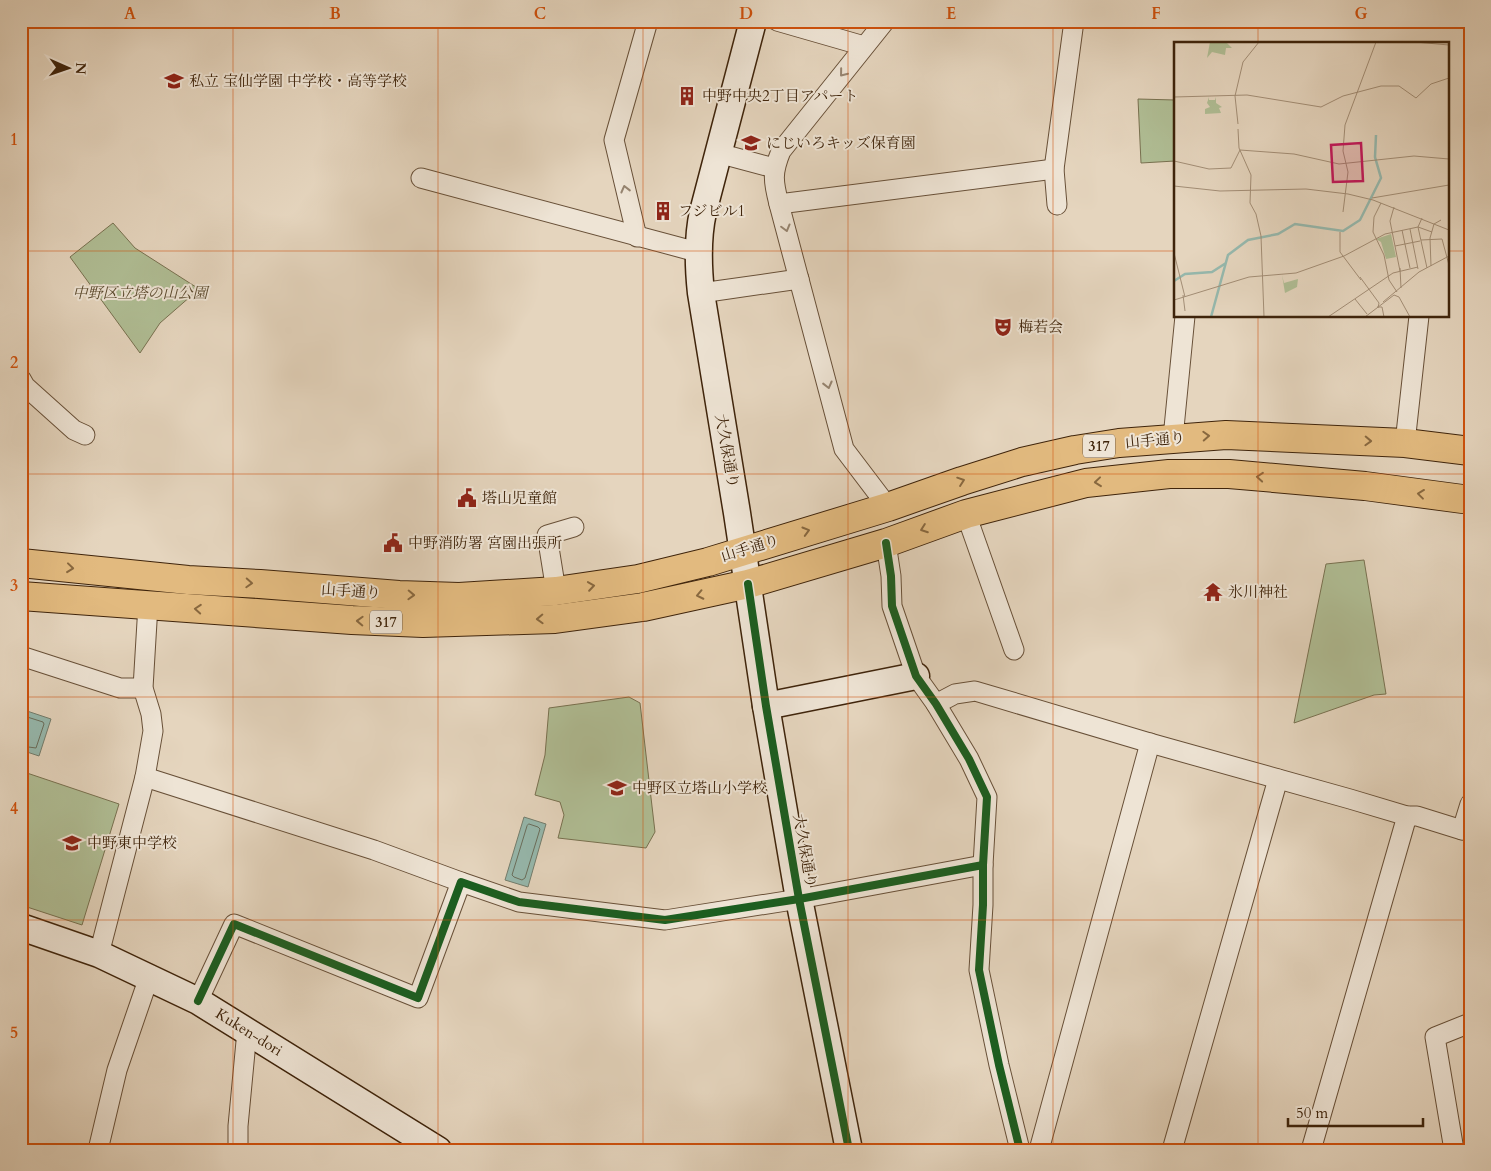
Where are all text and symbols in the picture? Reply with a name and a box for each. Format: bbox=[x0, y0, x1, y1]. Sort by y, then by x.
text: A bbox=[124, 3, 136, 25]
text: B bbox=[329, 3, 341, 25]
text: C bbox=[534, 3, 546, 25]
text: D bbox=[739, 3, 753, 25]
text: E bbox=[946, 3, 956, 25]
text: F bbox=[1151, 3, 1161, 25]
text: G bbox=[1354, 3, 1368, 25]
north arrow bbox=[42, 42, 92, 92]
inset map bbox=[1174, 42, 1448, 318]
text: N bbox=[71, 62, 90, 75]
one-way arrow bbox=[840, 67, 849, 77]
school or university icon: 私立 宝仙学園 中学校・高等学校 bbox=[163, 70, 185, 92]
place label: 私立 宝仙学園 中学校・高等学校 bbox=[189, 71, 407, 91]
building icon: 中野中央2丁目アパート bbox=[676, 85, 698, 107]
place label: 中野中央2丁目アパート bbox=[702, 86, 858, 106]
text: 1 bbox=[10, 129, 18, 151]
school or university icon: にじいろキッズ保育園 bbox=[740, 132, 762, 154]
place label: にじいろキッズ保育園 bbox=[766, 133, 916, 153]
one-way arrow bbox=[621, 186, 631, 194]
building icon: フジビル1 bbox=[652, 200, 674, 222]
place label: フジビル1 bbox=[678, 201, 745, 221]
one-way arrow bbox=[780, 224, 790, 232]
park label: 中野区立塔の山公園 bbox=[72, 283, 210, 303]
theatre icon: 梅若会 bbox=[992, 316, 1014, 338]
place label: 梅若会 bbox=[1018, 317, 1063, 337]
text: 2 bbox=[10, 352, 18, 374]
one-way arrow bbox=[822, 381, 833, 390]
street label: 大久保通り bbox=[711, 412, 743, 490]
street label: 山手通り bbox=[1124, 427, 1186, 453]
one-way arrow bbox=[1202, 431, 1210, 442]
road number: 317 bbox=[1083, 434, 1115, 458]
one-way arrow bbox=[1364, 436, 1372, 447]
one-way arrow bbox=[1255, 472, 1263, 483]
one-way arrow bbox=[1094, 476, 1102, 487]
one-way arrow bbox=[956, 477, 965, 487]
public building icon: 塔山児童館 bbox=[456, 487, 478, 509]
place label: 塔山児童館 bbox=[482, 488, 557, 508]
one-way arrow bbox=[1417, 489, 1426, 499]
one-way arrow bbox=[921, 523, 929, 533]
one-way arrow bbox=[802, 527, 810, 537]
street label: 山手通り bbox=[718, 530, 782, 566]
public building icon: 中野消防署 宮園出張所 bbox=[382, 532, 404, 554]
place label: 中野消防署 宮園出張所 bbox=[408, 533, 562, 553]
one-way arrow bbox=[66, 562, 74, 573]
text: 3 bbox=[10, 575, 18, 597]
one-way arrow bbox=[245, 578, 253, 589]
street label: 山手通り bbox=[320, 579, 382, 603]
one-way arrow bbox=[587, 581, 595, 592]
temple icon: 氷川神社 bbox=[1202, 581, 1224, 603]
place label: 氷川神社 bbox=[1228, 582, 1288, 602]
one-way arrow bbox=[696, 589, 705, 600]
one-way arrow bbox=[408, 590, 415, 600]
one-way arrow bbox=[193, 603, 201, 614]
road number: 317 bbox=[370, 610, 402, 634]
one-way arrow bbox=[535, 614, 543, 625]
one-way arrow bbox=[356, 615, 364, 626]
school or university icon: 中野区立塔山小学校 bbox=[606, 777, 628, 799]
place label: 中野区立塔山小学校 bbox=[632, 778, 767, 798]
text: 4 bbox=[10, 798, 18, 820]
street label: 大久保通り bbox=[789, 812, 821, 890]
school or university icon: 中野東中学校 bbox=[61, 832, 83, 854]
place label: 中野東中学校 bbox=[87, 833, 177, 853]
street label: Kuken-dori bbox=[212, 1004, 286, 1060]
text: 5 bbox=[10, 1022, 18, 1044]
scale bar bbox=[1288, 1096, 1424, 1128]
text: 50 m bbox=[1296, 1103, 1328, 1123]

